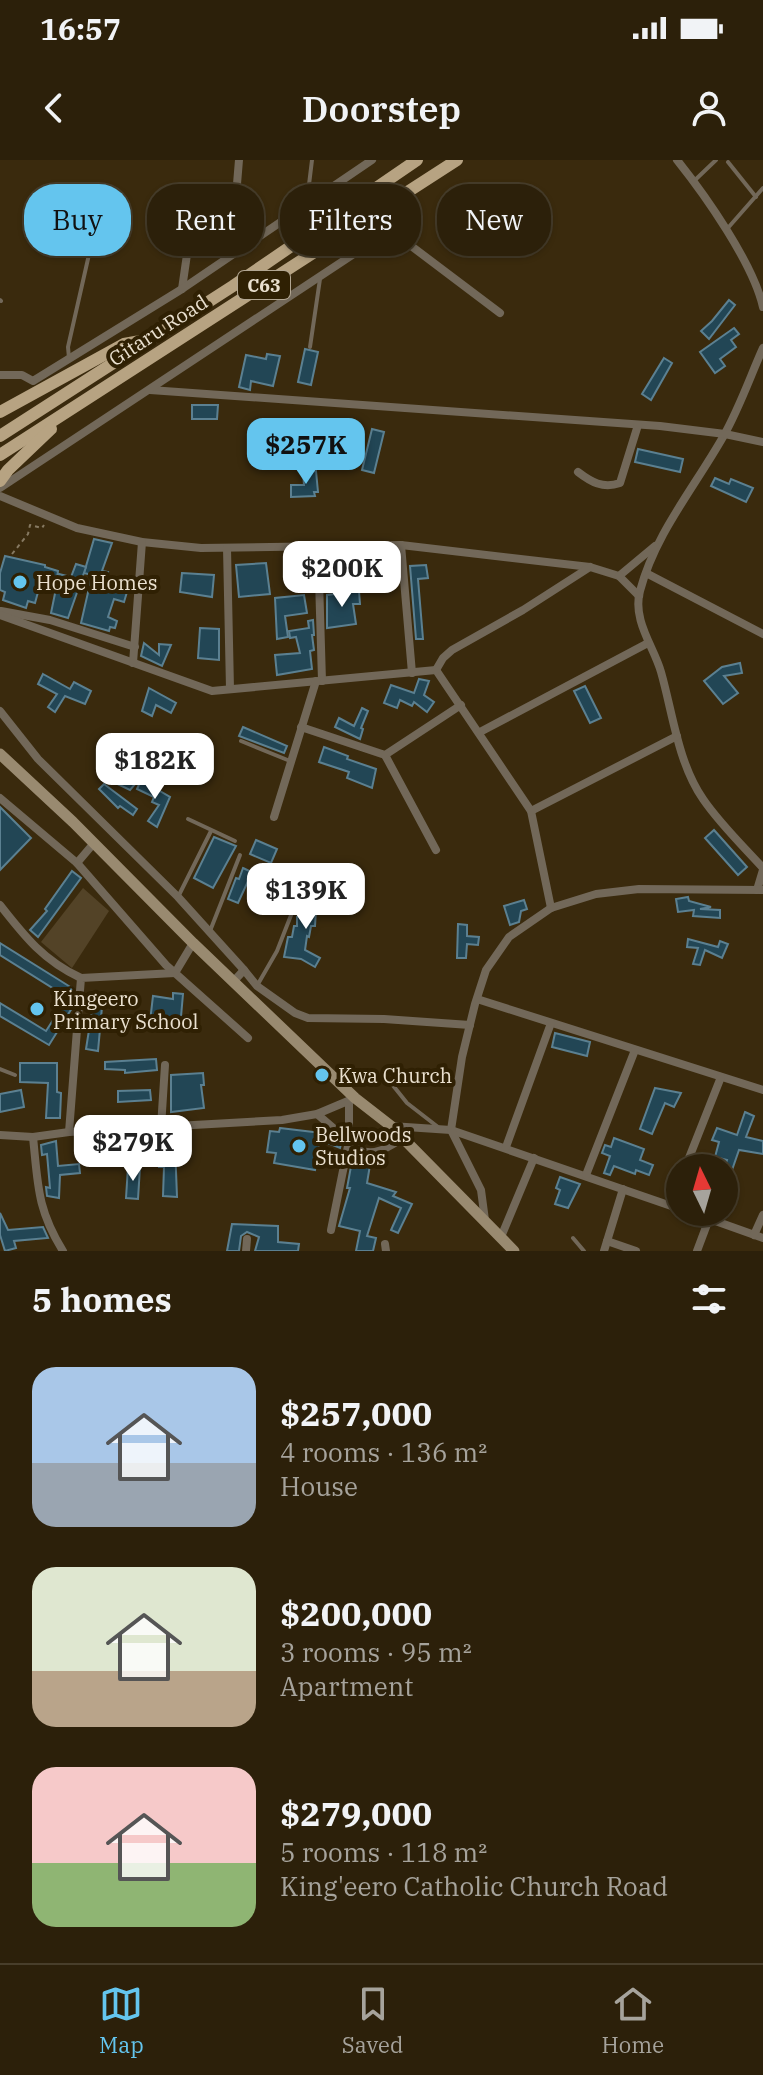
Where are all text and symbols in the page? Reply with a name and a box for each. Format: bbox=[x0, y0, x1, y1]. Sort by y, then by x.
text: 16:57 bbox=[40, 9, 121, 48]
text: Doorstep bbox=[302, 85, 461, 132]
icon: back bbox=[32, 86, 76, 130]
icon: person bbox=[687, 86, 731, 130]
chip: Buy bbox=[24, 184, 131, 256]
chip: Rent bbox=[147, 184, 264, 256]
chip: Filters bbox=[280, 184, 421, 256]
chip: New bbox=[437, 184, 551, 256]
road number: C63 bbox=[238, 271, 290, 299]
street label: Gitaru Road bbox=[103, 288, 213, 372]
pin: $257K bbox=[250, 418, 362, 486]
text: $257K bbox=[265, 427, 347, 461]
pin: $200K bbox=[286, 541, 398, 609]
text: $200K bbox=[301, 550, 383, 584]
place label: Hope Homes bbox=[36, 569, 157, 596]
marker: Hope Homes bbox=[11, 573, 29, 591]
pin: $182K bbox=[99, 733, 211, 801]
text: $182K bbox=[114, 742, 196, 776]
pin: $139K bbox=[250, 863, 362, 931]
text: $139K bbox=[265, 872, 347, 906]
place label: Kingeero Primary School bbox=[53, 985, 199, 1035]
marker: Kingeero Primary School bbox=[28, 1000, 46, 1018]
place label: Kwa Church bbox=[338, 1062, 452, 1089]
marker: Kwa Church bbox=[313, 1066, 331, 1084]
pin: $279K bbox=[77, 1115, 189, 1183]
place label: Bellwoods Studios bbox=[315, 1121, 411, 1171]
text: $279K bbox=[92, 1124, 174, 1158]
marker: Bellwoods Studios bbox=[290, 1137, 308, 1155]
north arrow bbox=[666, 1154, 738, 1226]
map controls bbox=[666, 1154, 738, 1226]
text: 5 homes bbox=[32, 1277, 172, 1321]
icon: filters bbox=[687, 1277, 731, 1321]
text: $257,000 bbox=[280, 1391, 432, 1435]
icon: home bbox=[96, 1399, 192, 1495]
text: 4 rooms · 136 m² bbox=[280, 1435, 487, 1469]
text: House bbox=[280, 1469, 358, 1503]
text: $200,000 bbox=[280, 1591, 432, 1635]
icon: home bbox=[96, 1599, 192, 1695]
text: 3 rooms · 95 m² bbox=[280, 1635, 472, 1669]
text: Apartment bbox=[280, 1669, 413, 1703]
text: $279,000 bbox=[280, 1791, 432, 1835]
icon: home bbox=[96, 1799, 192, 1895]
text: 5 rooms · 118 m² bbox=[280, 1835, 487, 1869]
text: King'eero Catholic Church Road bbox=[280, 1869, 668, 1903]
tab: Map bbox=[99, 1982, 144, 2059]
tab: Saved bbox=[342, 1982, 403, 2059]
tab: Home bbox=[601, 1982, 664, 2059]

